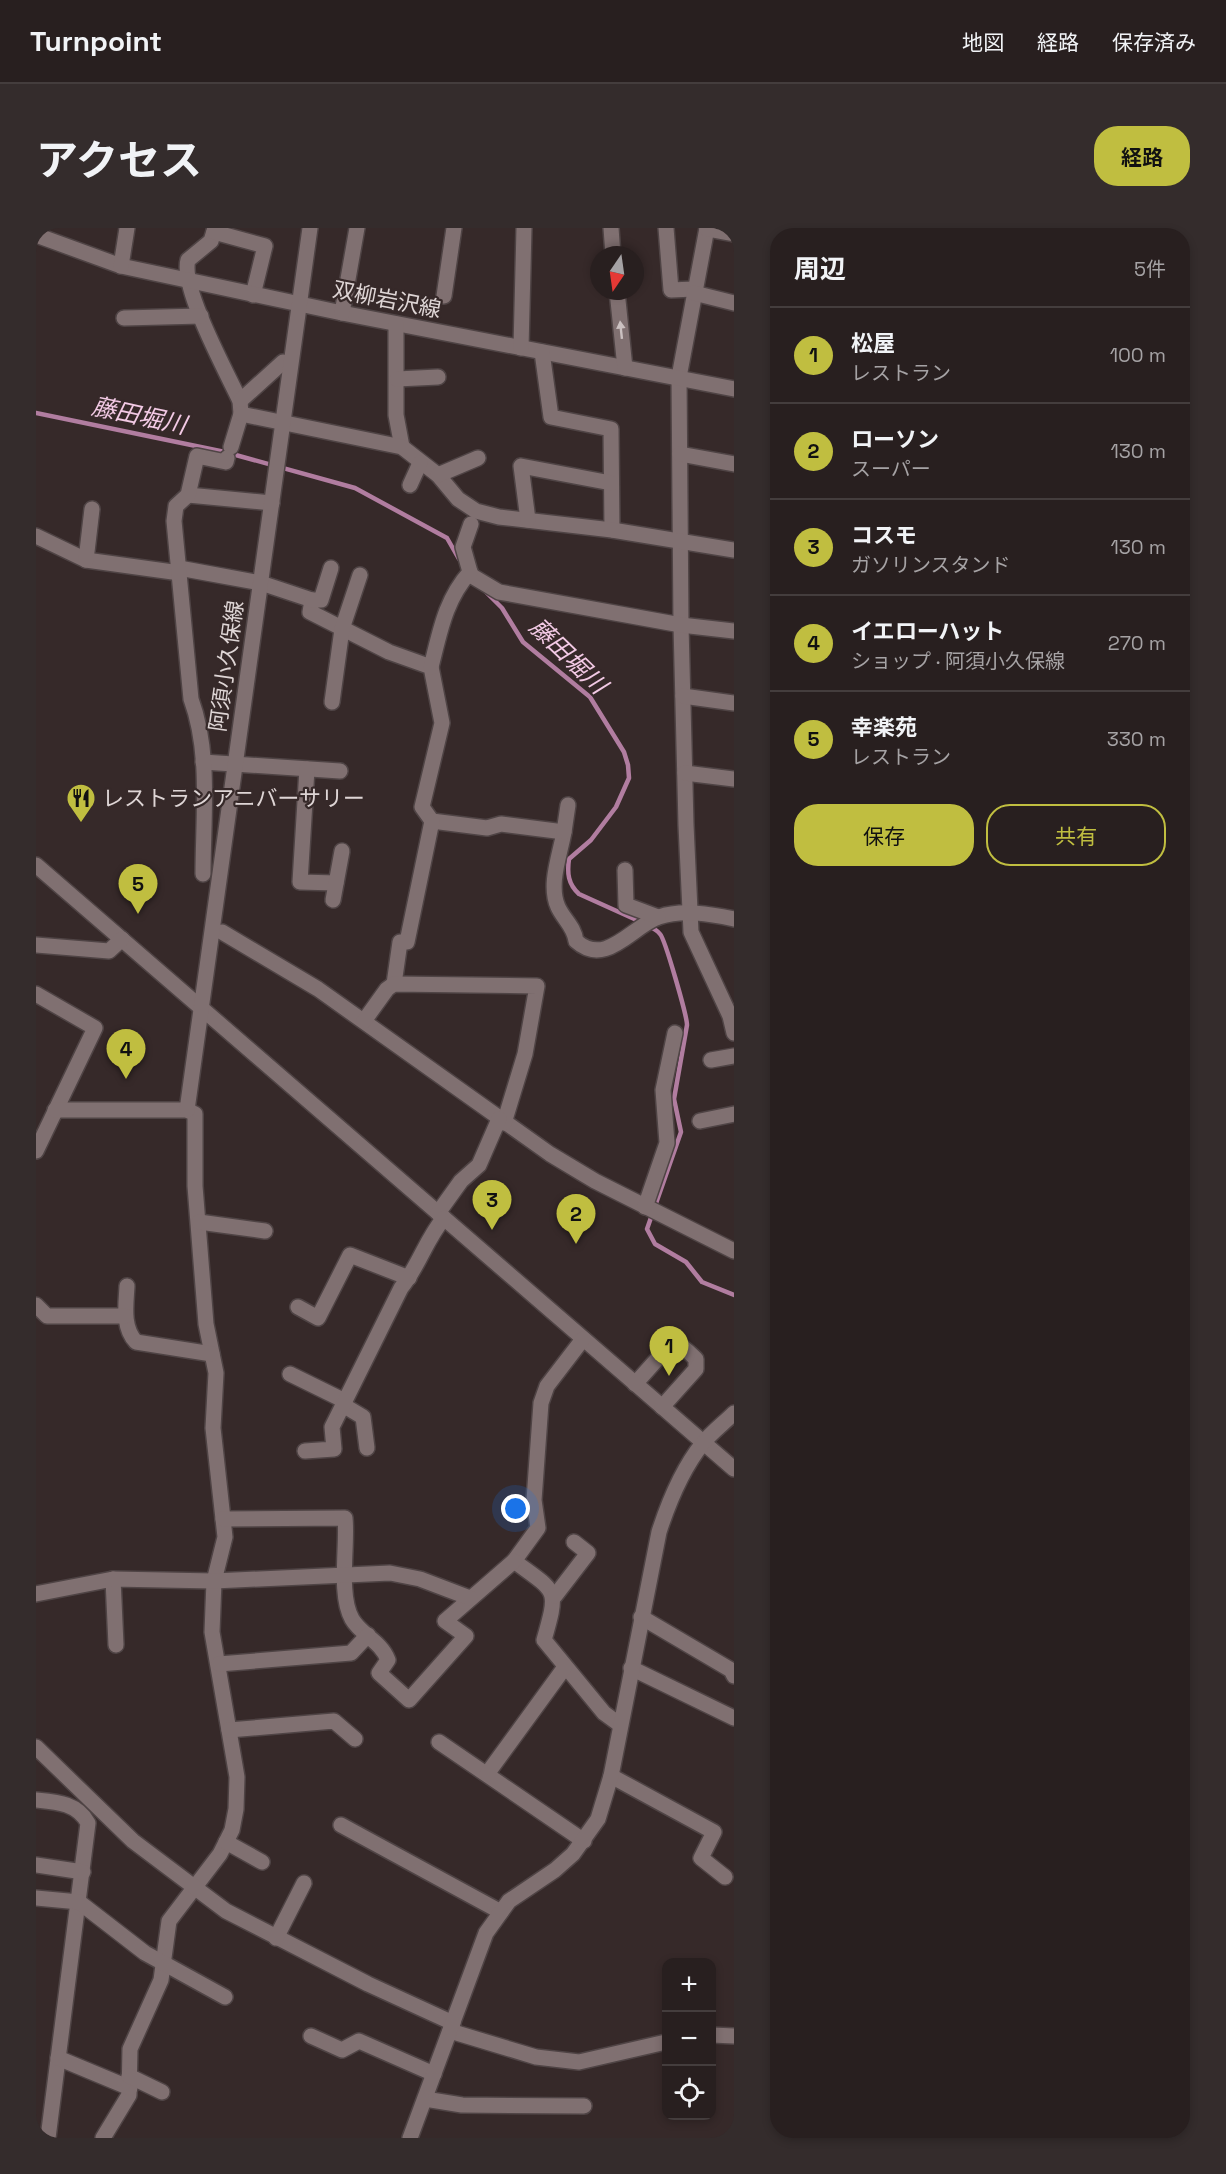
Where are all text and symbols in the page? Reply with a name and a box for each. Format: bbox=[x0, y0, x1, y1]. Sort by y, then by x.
text: Turnpoint bbox=[30, 23, 162, 59]
text: 地図 bbox=[962, 29, 1004, 56]
text: 経路 bbox=[1037, 29, 1079, 56]
text: 保存済み bbox=[1112, 29, 1196, 56]
button: 経路 bbox=[1094, 126, 1190, 186]
text: アクセス bbox=[36, 134, 202, 187]
north arrow bbox=[590, 246, 644, 300]
text: 周辺 bbox=[794, 252, 846, 286]
text: 5件 bbox=[1134, 256, 1166, 282]
street label: 双柳岩沢線 bbox=[330, 275, 444, 323]
one-way arrow bbox=[616, 320, 626, 339]
text: 松屋 bbox=[851, 329, 895, 357]
text: 1 bbox=[809, 342, 818, 368]
text: 100 m bbox=[1110, 342, 1166, 368]
text: レストラン bbox=[851, 360, 951, 386]
water label: 藤田堀川 bbox=[89, 390, 192, 441]
text: ローソン bbox=[851, 425, 939, 453]
text: 2 bbox=[808, 438, 819, 464]
text: 130 m bbox=[1110, 438, 1166, 464]
text: スーパー bbox=[851, 456, 931, 482]
text: コスモ bbox=[851, 521, 917, 549]
text: 3 bbox=[807, 534, 820, 560]
text: 130 m bbox=[1110, 534, 1166, 560]
text: ガソリンスタンド bbox=[851, 552, 1011, 578]
street label: 阿須小久保線 bbox=[203, 599, 249, 733]
water label: 藤田堀川 bbox=[523, 611, 616, 702]
text: イエローハット bbox=[851, 617, 1004, 645]
text: 4 bbox=[807, 630, 820, 656]
text: 270 m bbox=[1108, 630, 1166, 656]
text: ショップ · 阿須小久保線 bbox=[851, 648, 1065, 674]
text: 幸楽苑 bbox=[851, 713, 917, 741]
text: 5 bbox=[808, 726, 820, 752]
text: 330 m bbox=[1107, 726, 1166, 752]
text: レストラン bbox=[851, 744, 951, 770]
restaurant icon: レストランアニバーサリー bbox=[65, 782, 97, 824]
place label: レストランアニバーサリー bbox=[102, 784, 365, 812]
button: 保存 bbox=[794, 804, 974, 866]
button: 共有 bbox=[986, 804, 1166, 866]
pin: 5 bbox=[118, 864, 158, 914]
pin: 4 bbox=[106, 1030, 146, 1079]
pin: 3 bbox=[472, 1180, 512, 1230]
pin: 2 bbox=[556, 1194, 596, 1244]
pin: 1 bbox=[650, 1326, 688, 1376]
your location bbox=[501, 1494, 530, 1523]
map controls bbox=[662, 1958, 716, 2120]
button: + bbox=[662, 1958, 716, 2012]
button: − bbox=[662, 2012, 716, 2066]
button: locate bbox=[662, 2066, 716, 2120]

